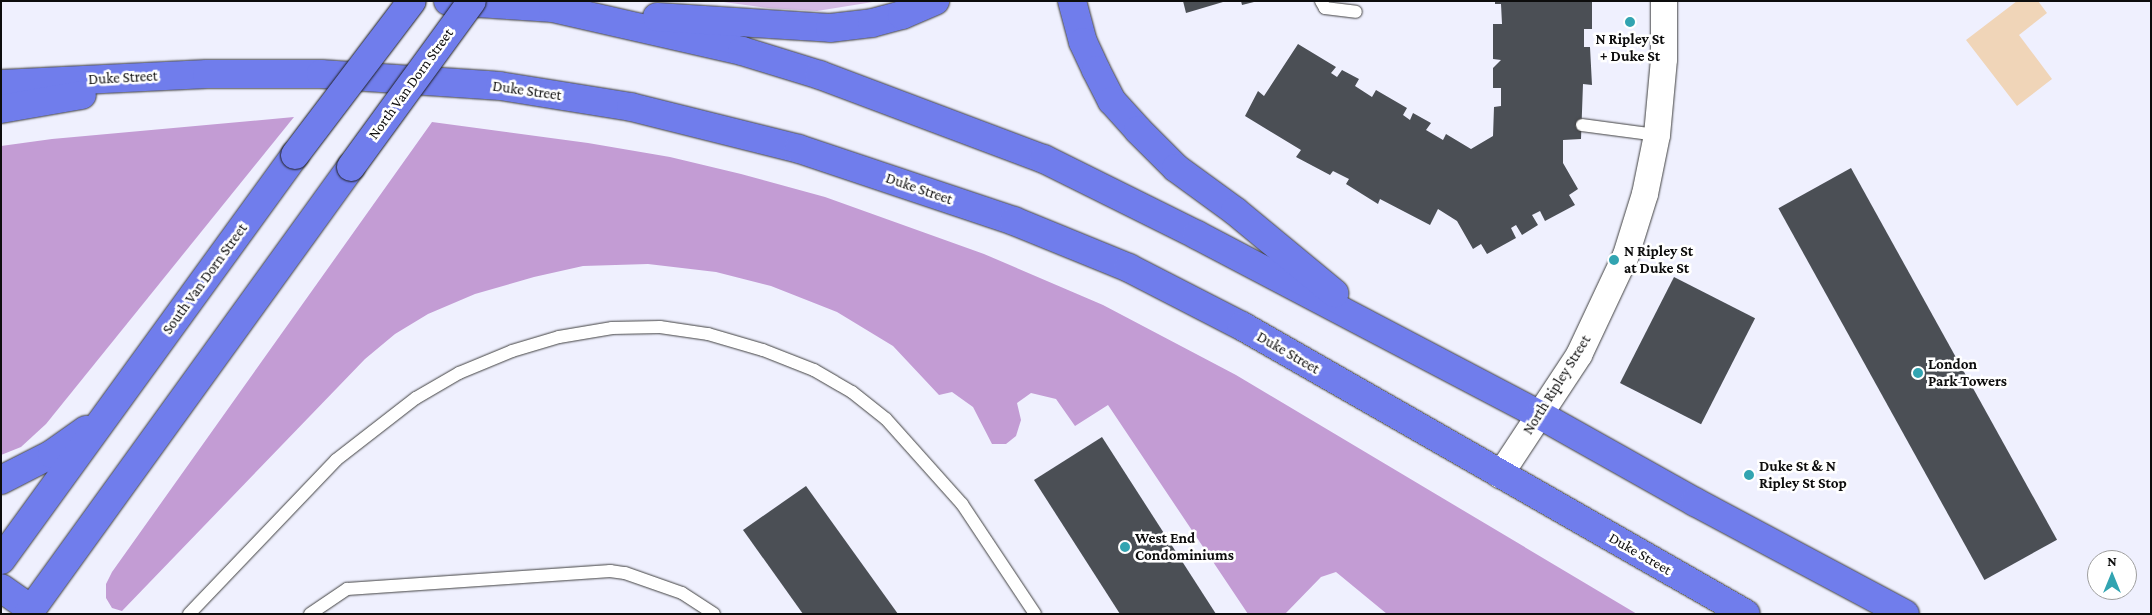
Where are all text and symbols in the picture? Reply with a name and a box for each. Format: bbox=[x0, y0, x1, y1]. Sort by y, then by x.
marker: N Ripley St + Duke St bbox=[1624, 16, 1636, 28]
street label: North Van Dorn Street bbox=[365, 25, 457, 143]
place label: N Ripley St + Duke St bbox=[1595, 30, 1665, 65]
street label: Duke Street bbox=[88, 67, 158, 89]
street label: Duke Street bbox=[491, 77, 563, 105]
street label: Duke Street bbox=[883, 169, 955, 209]
street label: South Van Dorn Street bbox=[159, 220, 251, 338]
place label: N Ripley St at Duke St bbox=[1624, 242, 1693, 277]
marker: N Ripley St at Duke St bbox=[1608, 254, 1620, 266]
street label: Duke Street bbox=[1253, 328, 1323, 378]
street label: North Ripley Street bbox=[1519, 332, 1595, 438]
place label: London Park Towers bbox=[1928, 355, 2007, 390]
marker: London Park Towers bbox=[1912, 367, 1924, 379]
place label: Duke St & N Ripley St Stop bbox=[1759, 457, 1847, 492]
marker: Duke St & N Ripley St Stop bbox=[1743, 469, 1755, 481]
place label: West End Condominiums bbox=[1135, 529, 1234, 564]
street label: Duke Street bbox=[1605, 529, 1675, 579]
marker: West End Condominiums bbox=[1119, 541, 1131, 553]
north arrow bbox=[2087, 550, 2137, 600]
text: N bbox=[2107, 553, 2117, 569]

